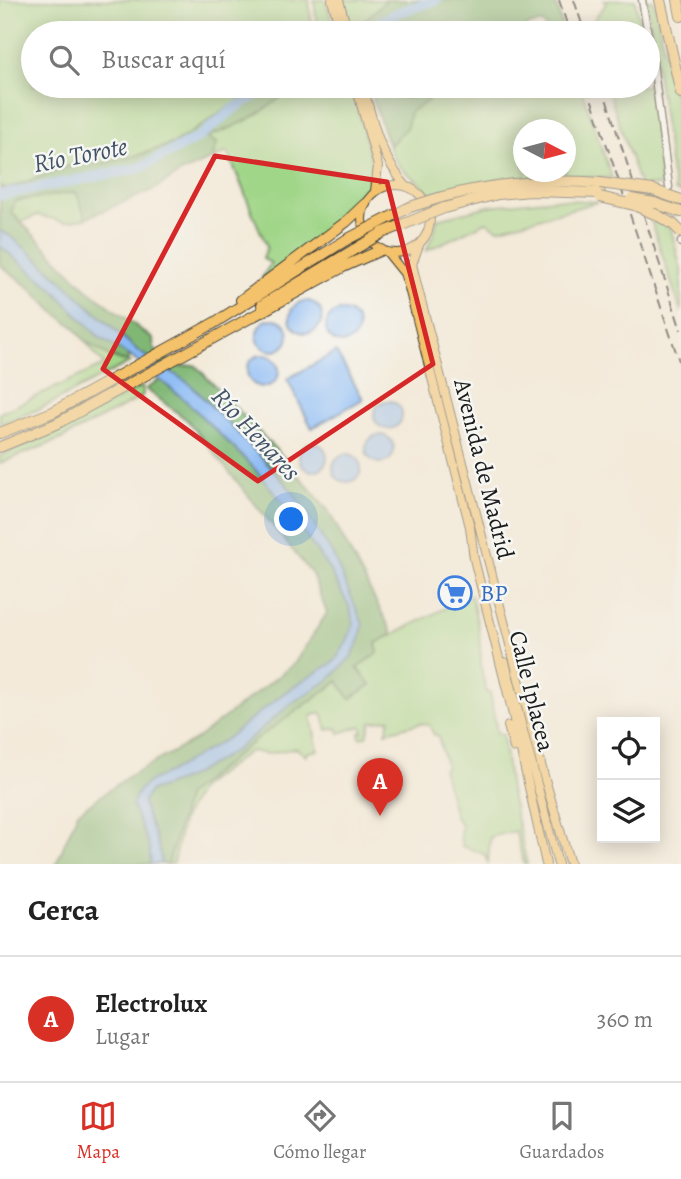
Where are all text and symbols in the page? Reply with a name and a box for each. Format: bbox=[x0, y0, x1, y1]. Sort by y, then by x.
search box bbox=[21, 21, 660, 98]
icon: search bbox=[45, 41, 83, 79]
text: Buscar aquí bbox=[101, 42, 226, 77]
north arrow bbox=[513, 119, 576, 182]
water label: Río Torote bbox=[30, 129, 130, 181]
street label: Avenida de Madrid bbox=[446, 375, 522, 563]
water label: Río Henares bbox=[204, 380, 309, 489]
your location bbox=[274, 502, 308, 536]
supermarket icon: BP bbox=[436, 574, 474, 612]
place label: BP bbox=[480, 577, 508, 609]
street label: Calle Iplacea bbox=[502, 627, 563, 756]
map controls bbox=[597, 717, 660, 843]
button: locate bbox=[597, 717, 660, 780]
pin: A bbox=[357, 758, 403, 816]
button: layers bbox=[597, 780, 660, 843]
text: Cerca bbox=[28, 890, 99, 930]
text: Electrolux bbox=[95, 986, 207, 1021]
text: A bbox=[44, 1004, 58, 1035]
text: 360 m bbox=[597, 1004, 653, 1035]
text: Lugar bbox=[95, 1021, 150, 1052]
tab: Mapa bbox=[77, 1097, 120, 1165]
tab: Cómo llegar bbox=[273, 1097, 366, 1165]
tab: Guardados bbox=[520, 1097, 604, 1165]

